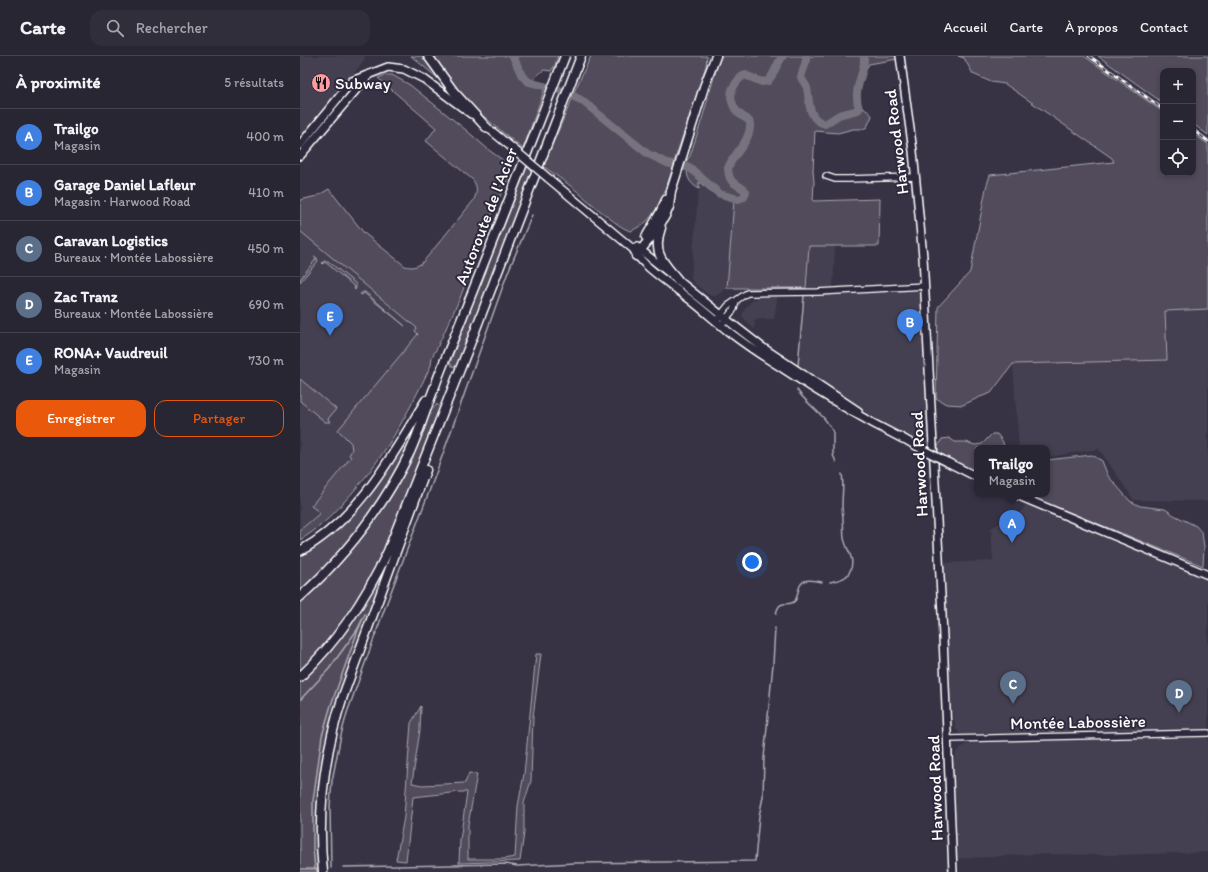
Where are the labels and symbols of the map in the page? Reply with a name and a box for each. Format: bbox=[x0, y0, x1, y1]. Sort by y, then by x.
restaurant icon: Subway bbox=[310, 72, 332, 94]
place label: Subway bbox=[335, 73, 391, 93]
street label: Harwood Road bbox=[880, 88, 912, 196]
street label: Autoroute de l'Acier bbox=[451, 144, 521, 287]
pin: E bbox=[317, 303, 343, 336]
pin: B bbox=[897, 309, 923, 342]
street label: Harwood Road bbox=[906, 410, 932, 517]
pin: A bbox=[999, 510, 1025, 543]
your location bbox=[742, 552, 762, 572]
pin: C bbox=[1000, 671, 1026, 704]
pin: D bbox=[1166, 680, 1192, 713]
street label: Montée Labossière bbox=[1010, 711, 1146, 733]
street label: Harwood Road bbox=[923, 734, 947, 841]

